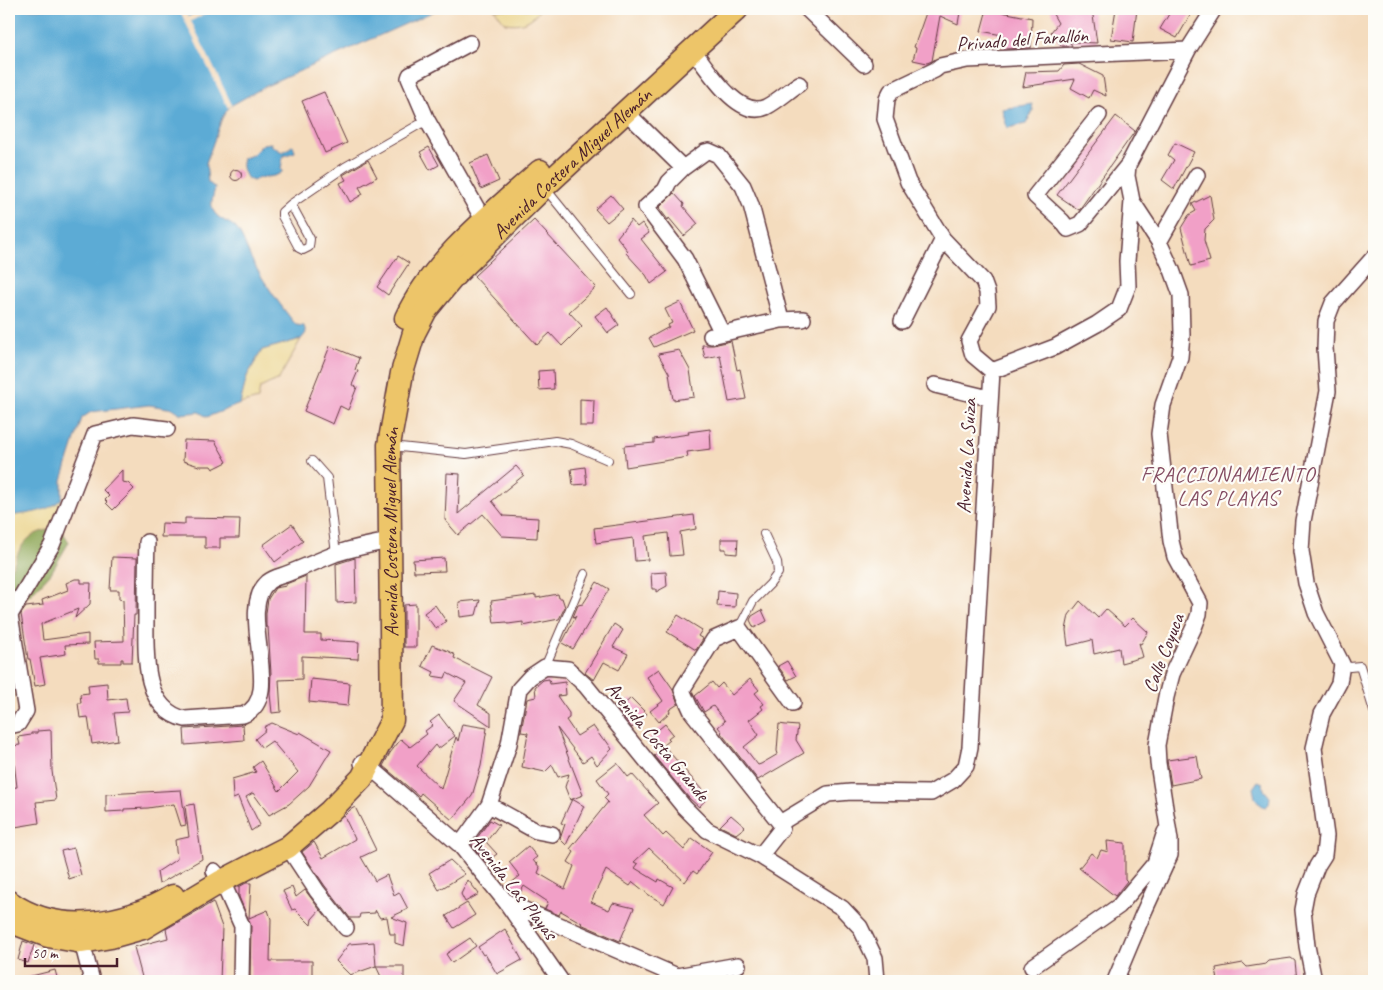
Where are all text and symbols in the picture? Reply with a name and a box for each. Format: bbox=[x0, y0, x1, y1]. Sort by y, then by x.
street label: Privado del Farallón bbox=[955, 22, 1090, 57]
street label: Avenida Costera Miguel Alemán bbox=[487, 81, 658, 244]
street label: Avenida La Suiza bbox=[951, 397, 982, 514]
street label: Avenida Costera Miguel Alemán bbox=[377, 424, 405, 637]
district label: FRACCIONAMIENTO LAS PLAYAS bbox=[1141, 461, 1317, 511]
street label: Calle Coyuca bbox=[1137, 608, 1191, 696]
street label: Avenida Costa Grande bbox=[600, 677, 716, 807]
street label: Avenida Las Playas bbox=[464, 828, 564, 946]
scale bar bbox=[25, 935, 118, 967]
text: 50 m bbox=[32, 944, 59, 963]

